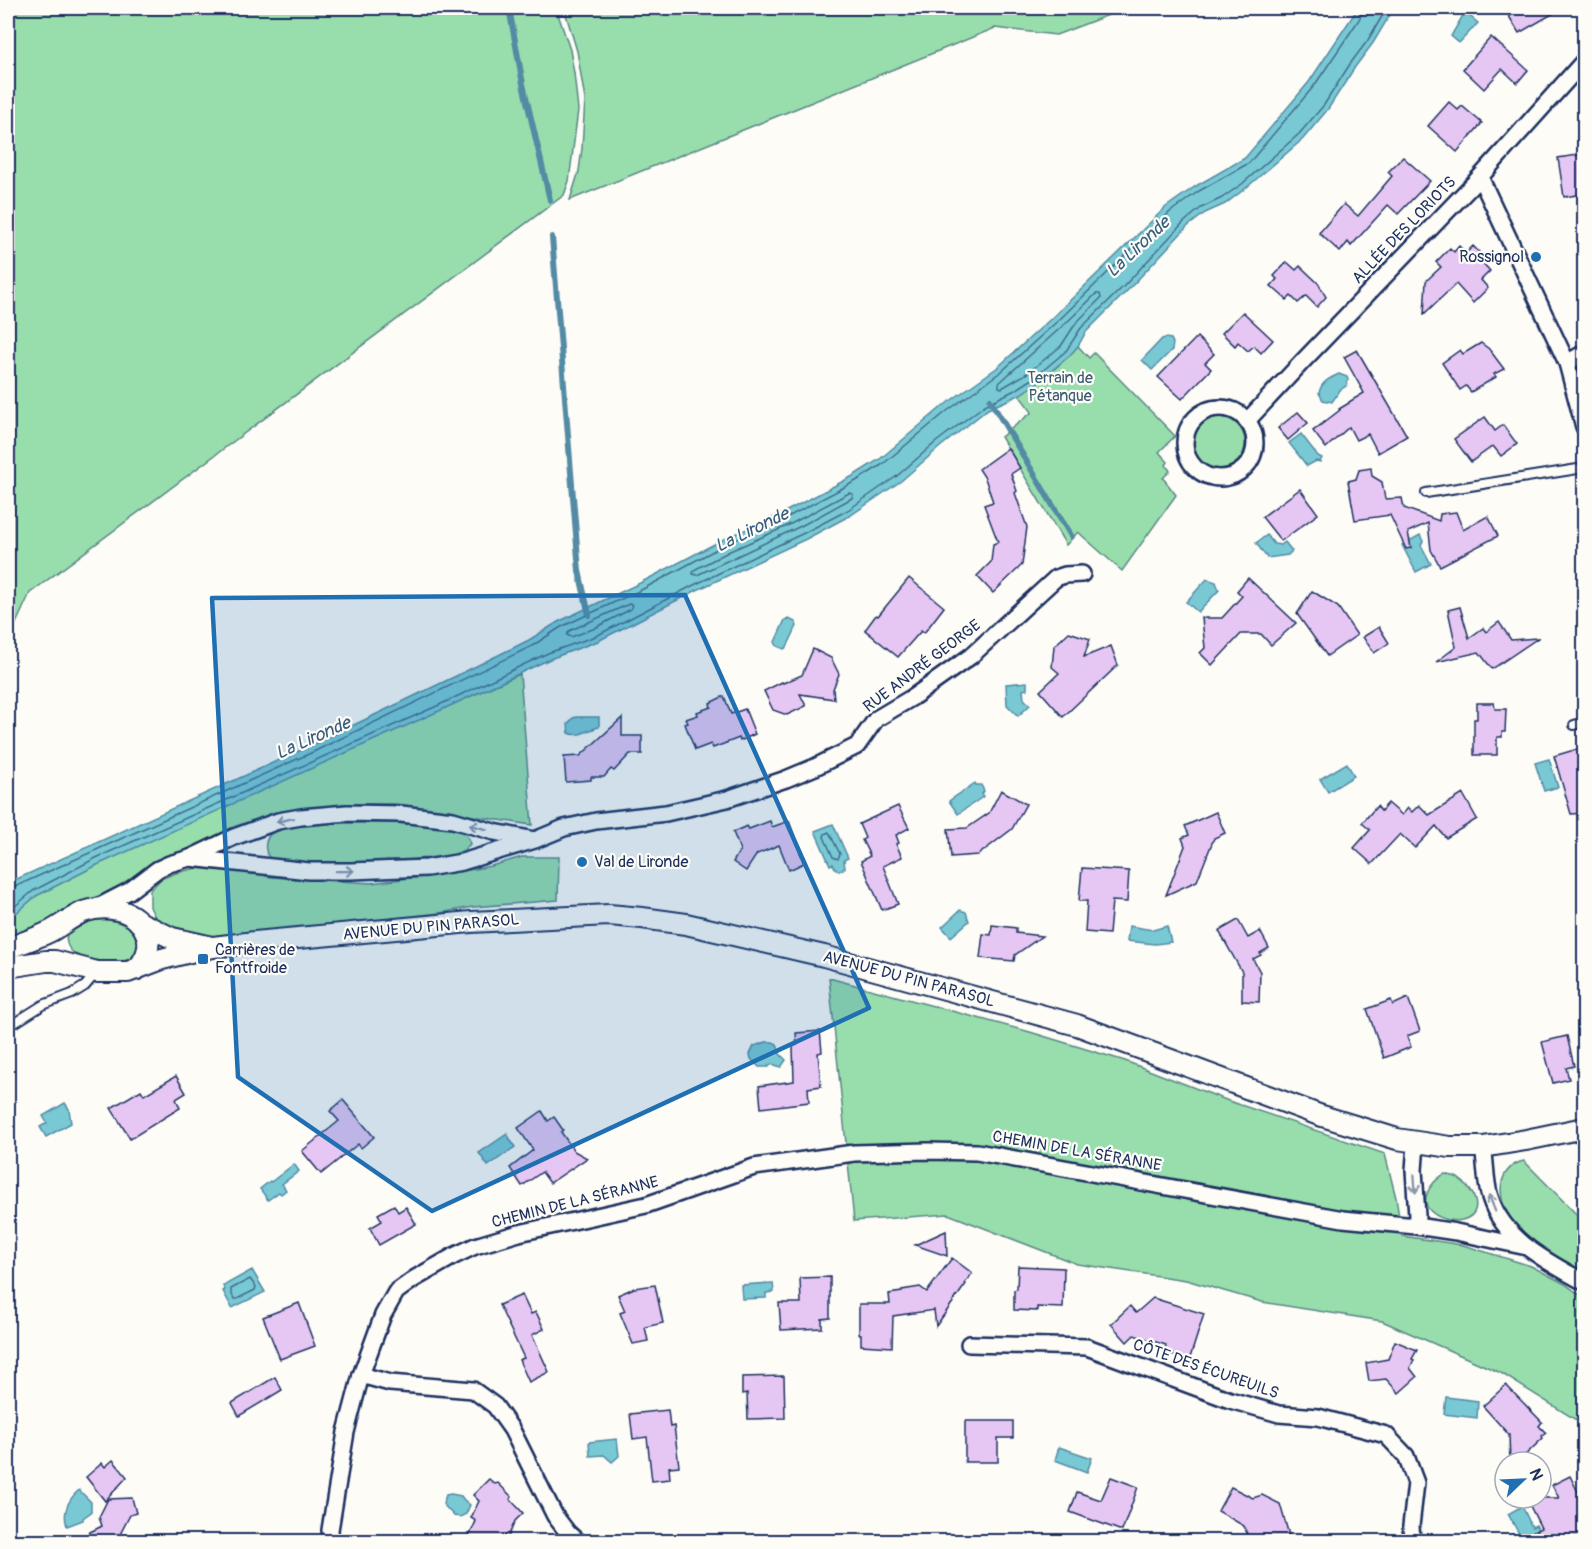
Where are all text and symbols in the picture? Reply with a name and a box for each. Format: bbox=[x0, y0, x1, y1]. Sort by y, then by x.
street label: ALLÉE DES LORIOTS bbox=[1348, 172, 1460, 288]
water label: La Lironde bbox=[1101, 210, 1176, 282]
place label: Rossignol bbox=[1459, 247, 1524, 267]
marker: Rossignol bbox=[1529, 250, 1543, 264]
park label: Terrain de Pétanque bbox=[1027, 368, 1093, 406]
water label: La Lironde bbox=[711, 501, 795, 558]
street label: RUE ANDRÉ GEORGE bbox=[859, 615, 985, 717]
water label: La Lironde bbox=[272, 710, 356, 765]
one-way arrow bbox=[275, 815, 295, 826]
one-way arrow bbox=[469, 821, 488, 832]
place label: Val de Lironde bbox=[594, 852, 688, 872]
marker: Val de Lironde bbox=[575, 855, 589, 869]
one-way arrow bbox=[334, 865, 354, 877]
street label: AVENUE DU PIN PARASOL bbox=[342, 909, 520, 945]
place label: Carrières de Fontfroide bbox=[215, 940, 295, 978]
street label: AVENUE DU PIN PARASOL bbox=[821, 946, 997, 1012]
marker: Carrières de Fontfroide bbox=[196, 952, 210, 966]
street label: CHEMIN DE LA SÉRANNE bbox=[991, 1126, 1163, 1176]
street label: CHEMIN DE LA SÉRANNE bbox=[490, 1172, 660, 1232]
one-way arrow bbox=[1410, 1174, 1421, 1194]
one-way arrow bbox=[1486, 1194, 1497, 1213]
street label: CÔTE DES ÉCUREUILS bbox=[1130, 1335, 1282, 1403]
north arrow bbox=[1493, 1450, 1553, 1510]
text: N bbox=[1525, 1466, 1547, 1484]

